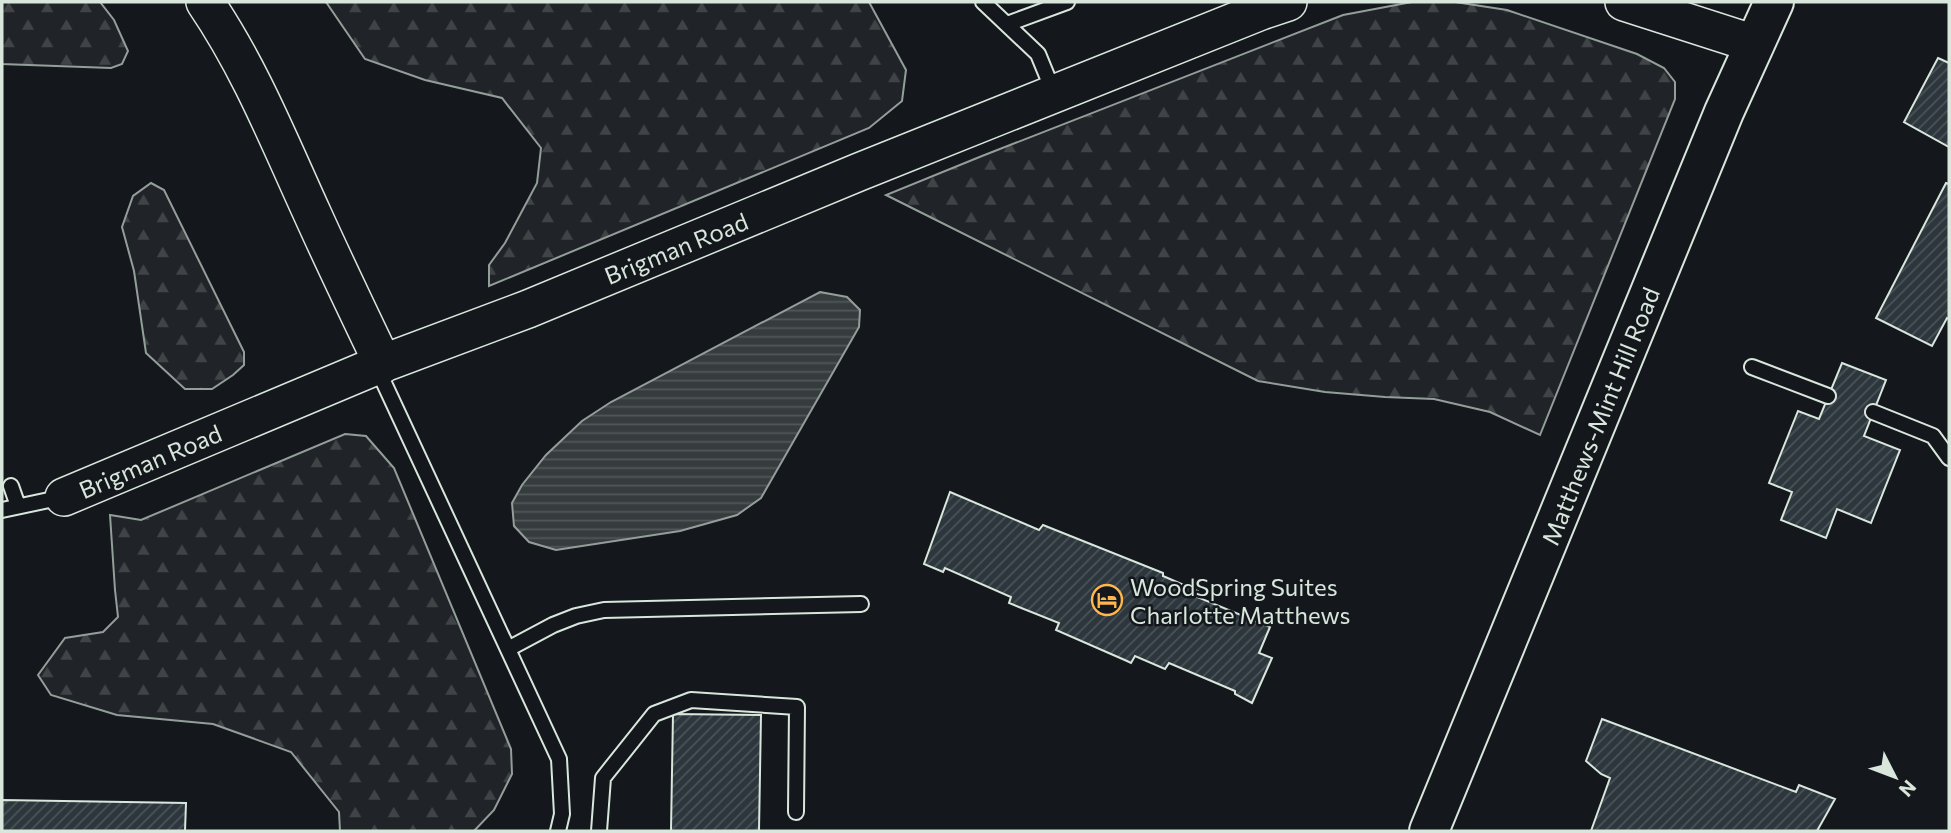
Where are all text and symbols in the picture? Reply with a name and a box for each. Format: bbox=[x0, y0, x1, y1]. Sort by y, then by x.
street label: Brigman Road bbox=[600, 206, 752, 290]
street label: Matthews-Mint Hill Road bbox=[1535, 283, 1665, 549]
street label: Brigman Road bbox=[74, 418, 226, 504]
place label: WoodSpring Suites Charlotte Matthews bbox=[1130, 572, 1351, 629]
hotel icon: WoodSpring Suites Charlotte Matthews bbox=[1090, 583, 1124, 617]
north arrow bbox=[1860, 742, 1930, 812]
text: N bbox=[1895, 776, 1921, 802]

